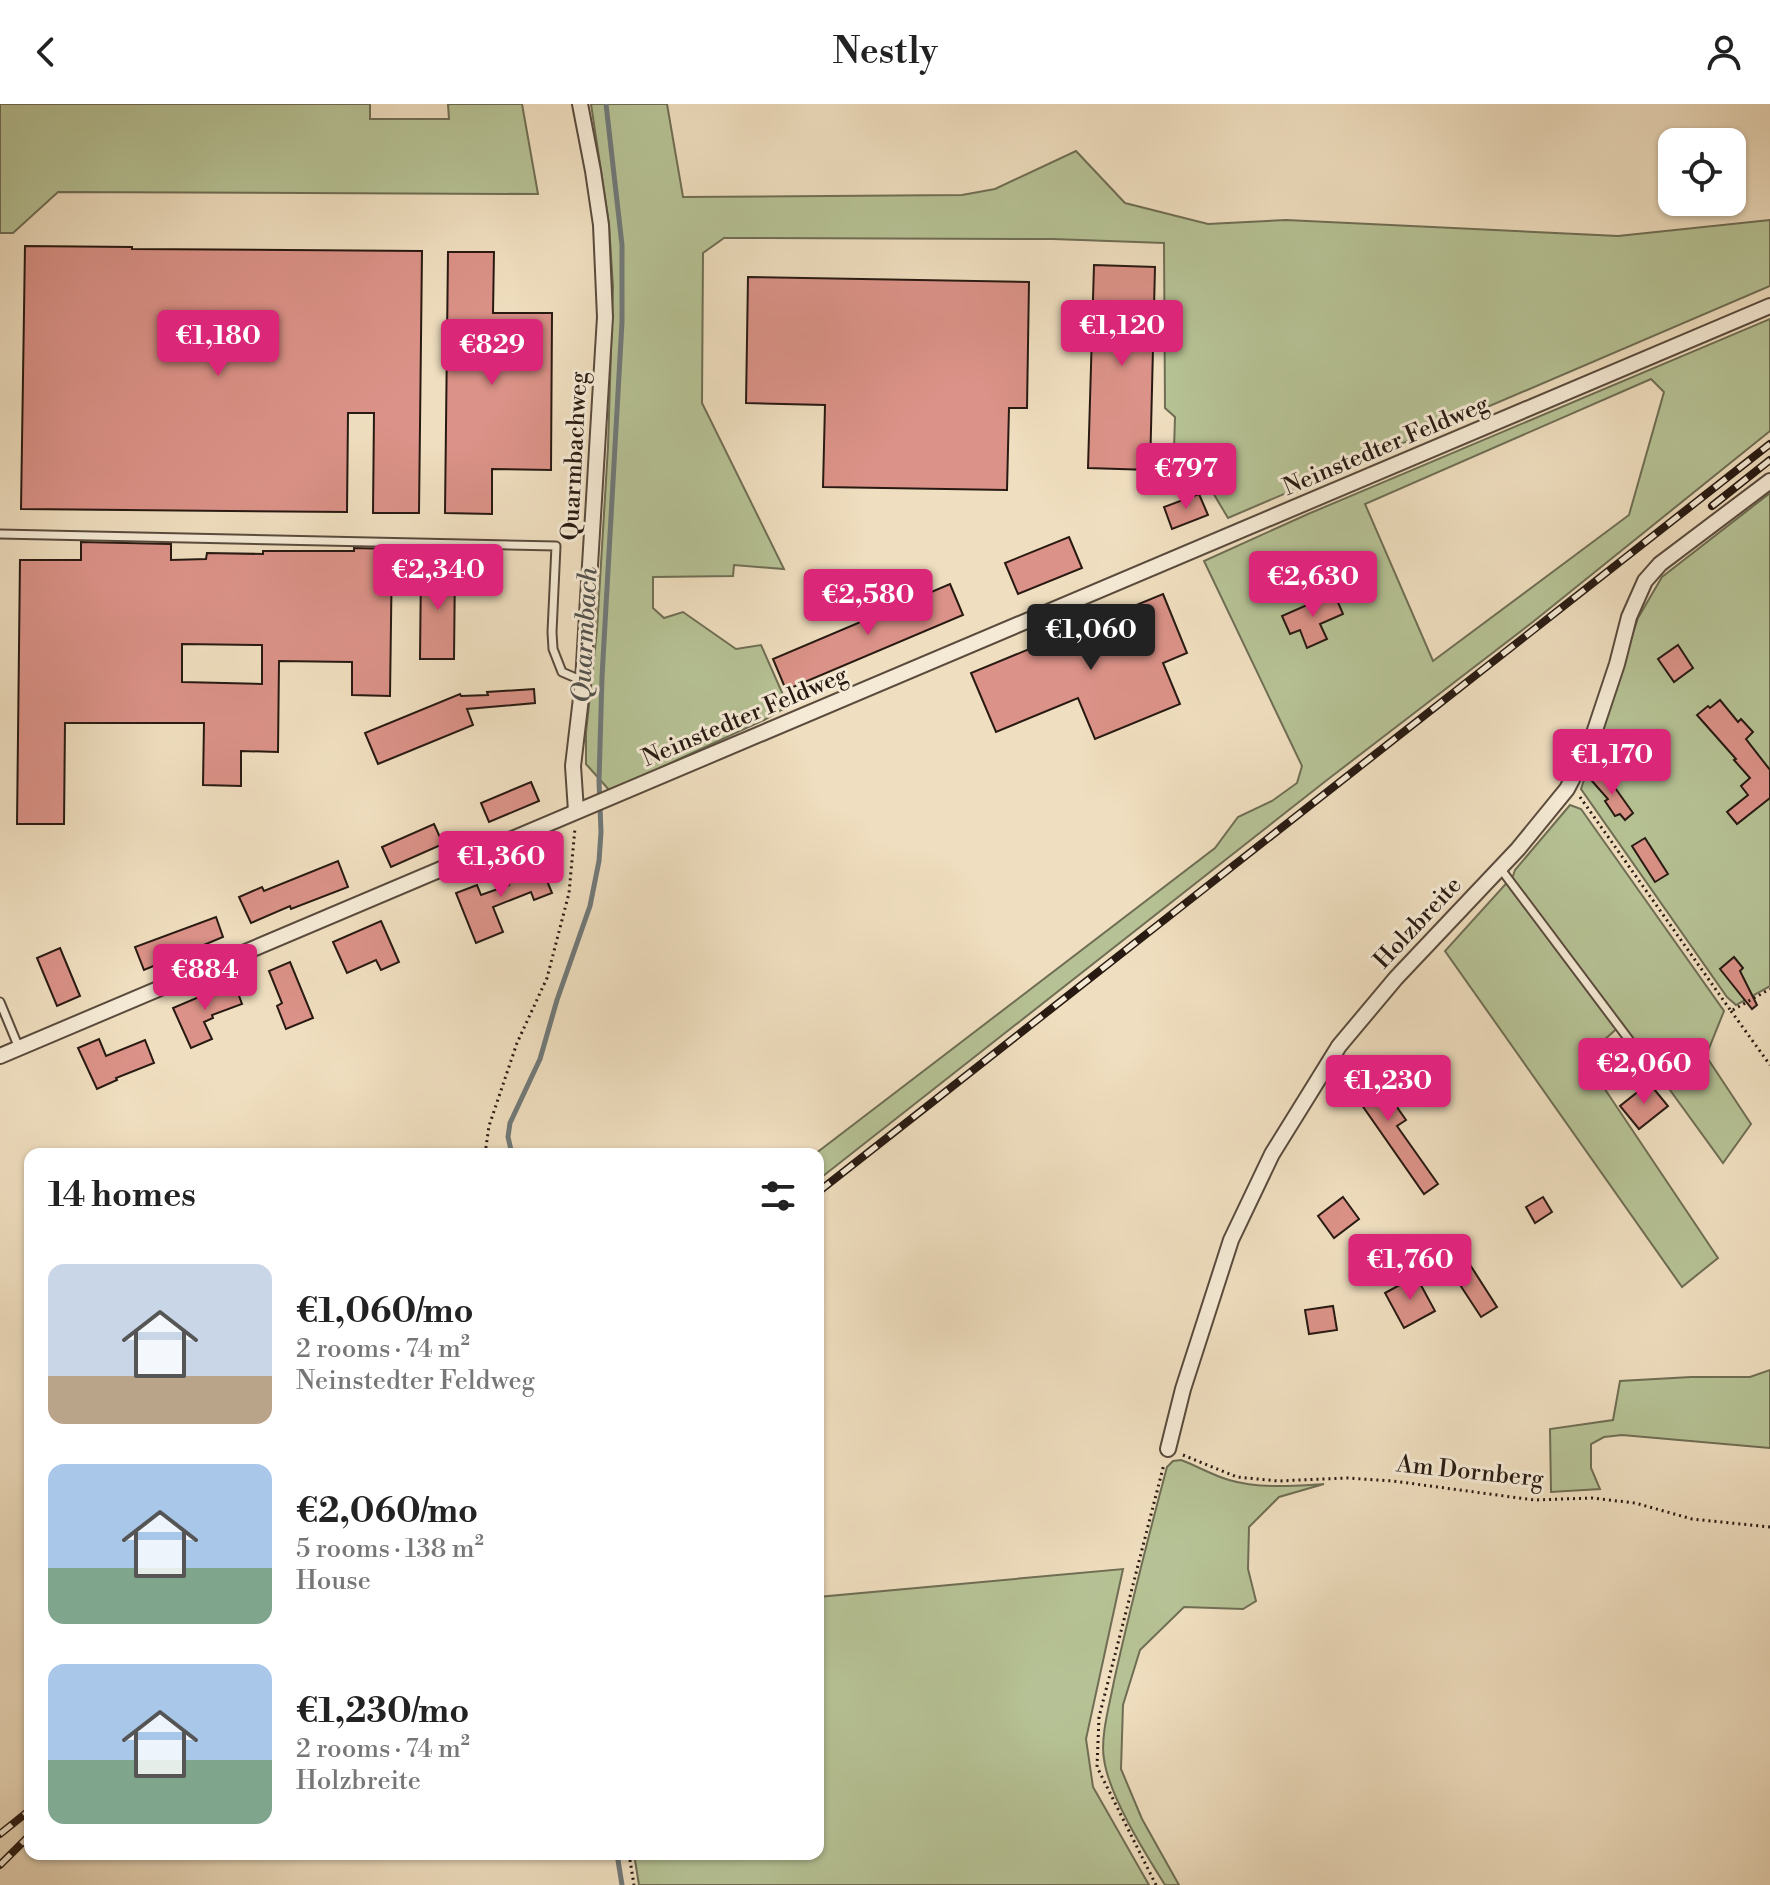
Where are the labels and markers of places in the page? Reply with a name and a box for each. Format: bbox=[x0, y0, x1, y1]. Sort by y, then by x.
pin: €1,120 bbox=[1057, 300, 1187, 368]
pin: €1,180 bbox=[153, 310, 283, 378]
pin: €829 bbox=[445, 319, 539, 387]
pin: €797 bbox=[1139, 443, 1233, 511]
pin: €2,340 bbox=[373, 544, 503, 612]
pin: €2,630 bbox=[1248, 551, 1378, 619]
pin: €2,580 bbox=[803, 569, 933, 637]
pin: €1,060 bbox=[1026, 604, 1156, 672]
pin: €1,170 bbox=[1547, 729, 1677, 797]
pin: €1,360 bbox=[436, 831, 566, 899]
pin: €884 bbox=[158, 944, 252, 1012]
pin: €2,060 bbox=[1579, 1038, 1709, 1106]
pin: €1,230 bbox=[1323, 1055, 1453, 1123]
pin: €1,760 bbox=[1345, 1234, 1475, 1302]

